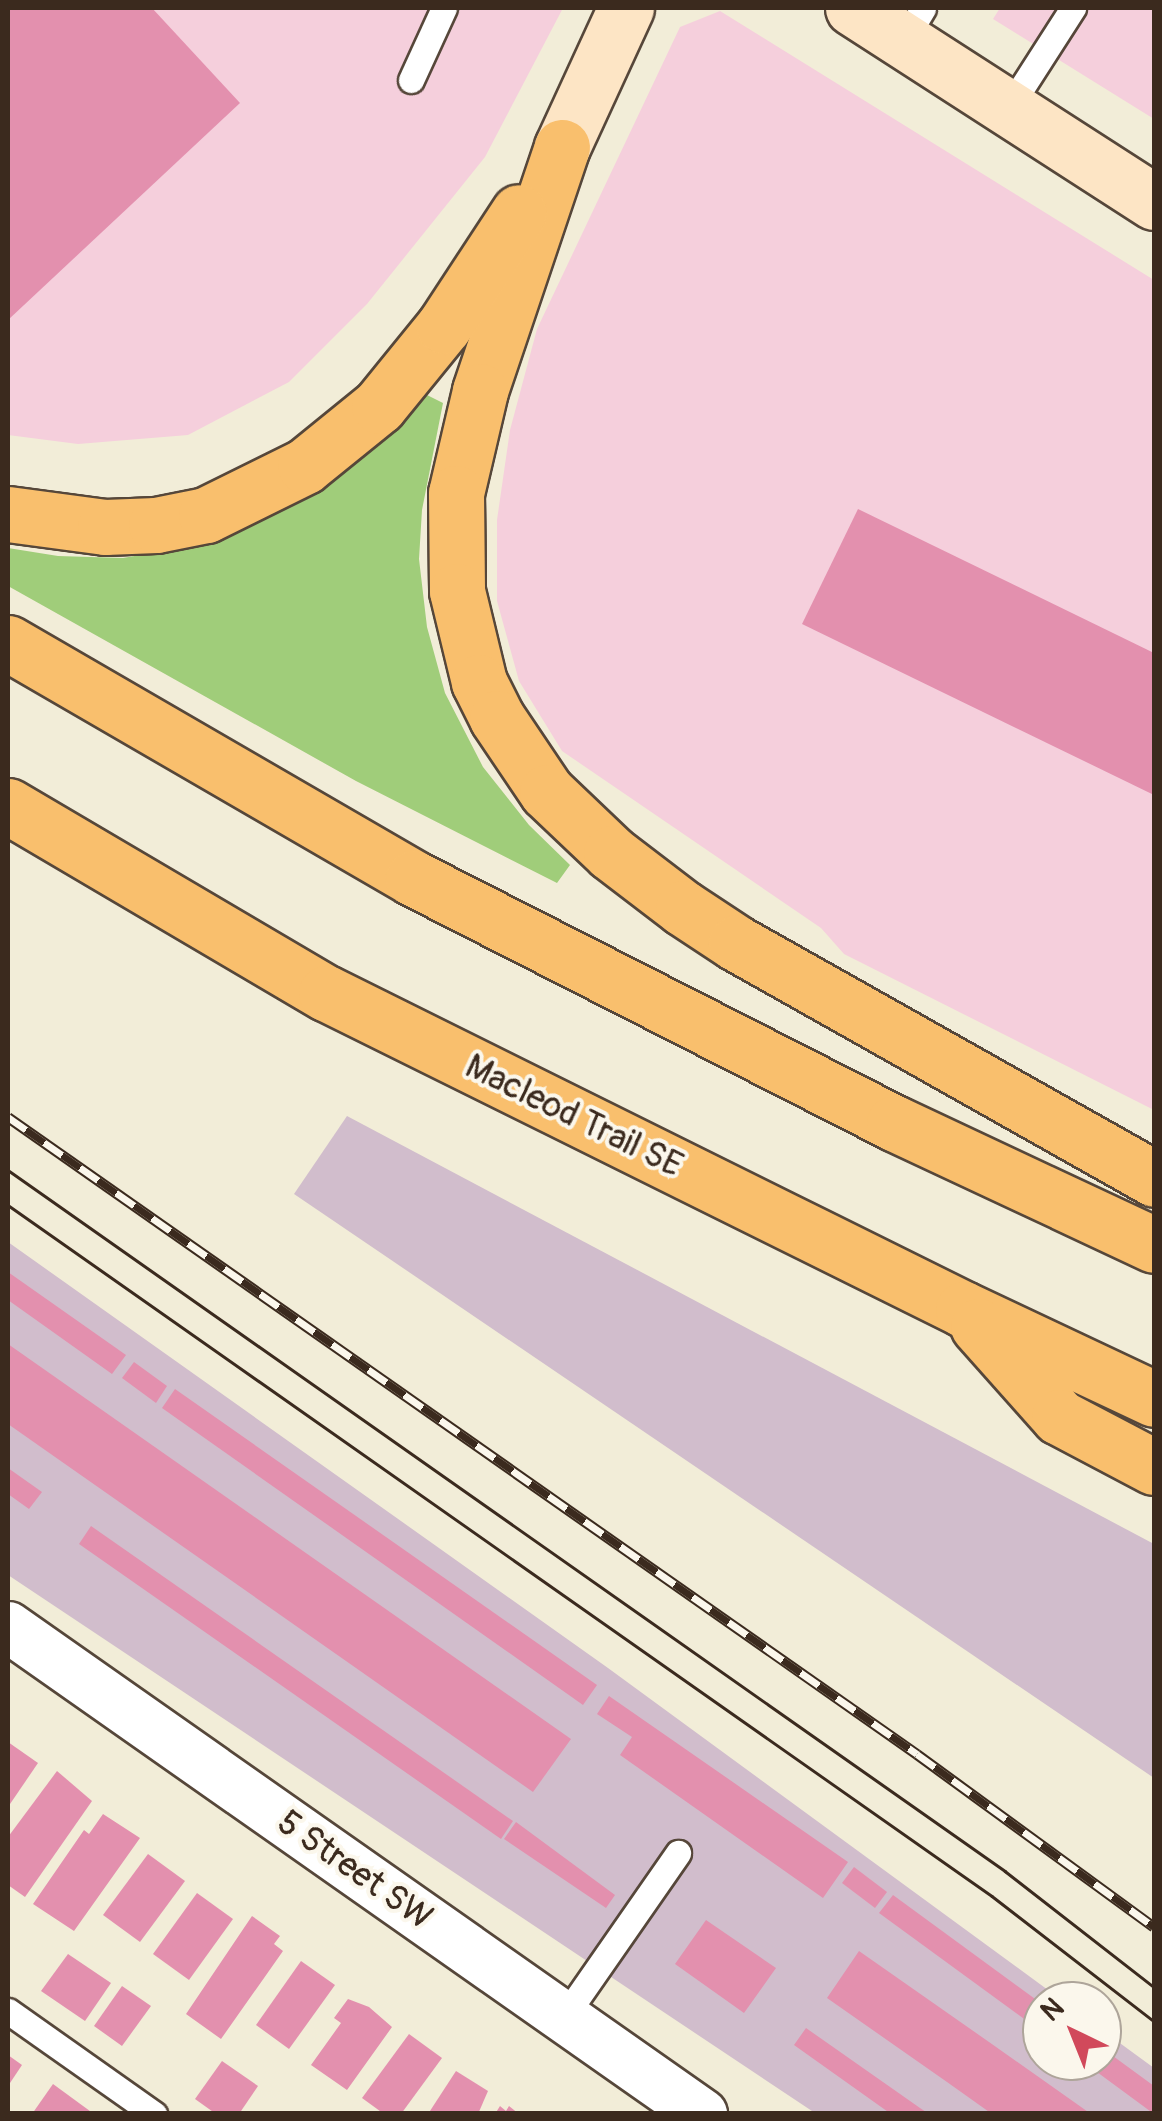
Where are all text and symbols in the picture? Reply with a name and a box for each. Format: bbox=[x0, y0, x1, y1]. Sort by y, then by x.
street label: Macleod Trail SE bbox=[459, 1045, 689, 1187]
street label: 5 Street SW bbox=[269, 1801, 441, 1939]
north arrow bbox=[1022, 1981, 1122, 2081]
text: N bbox=[1034, 1991, 1071, 2029]

